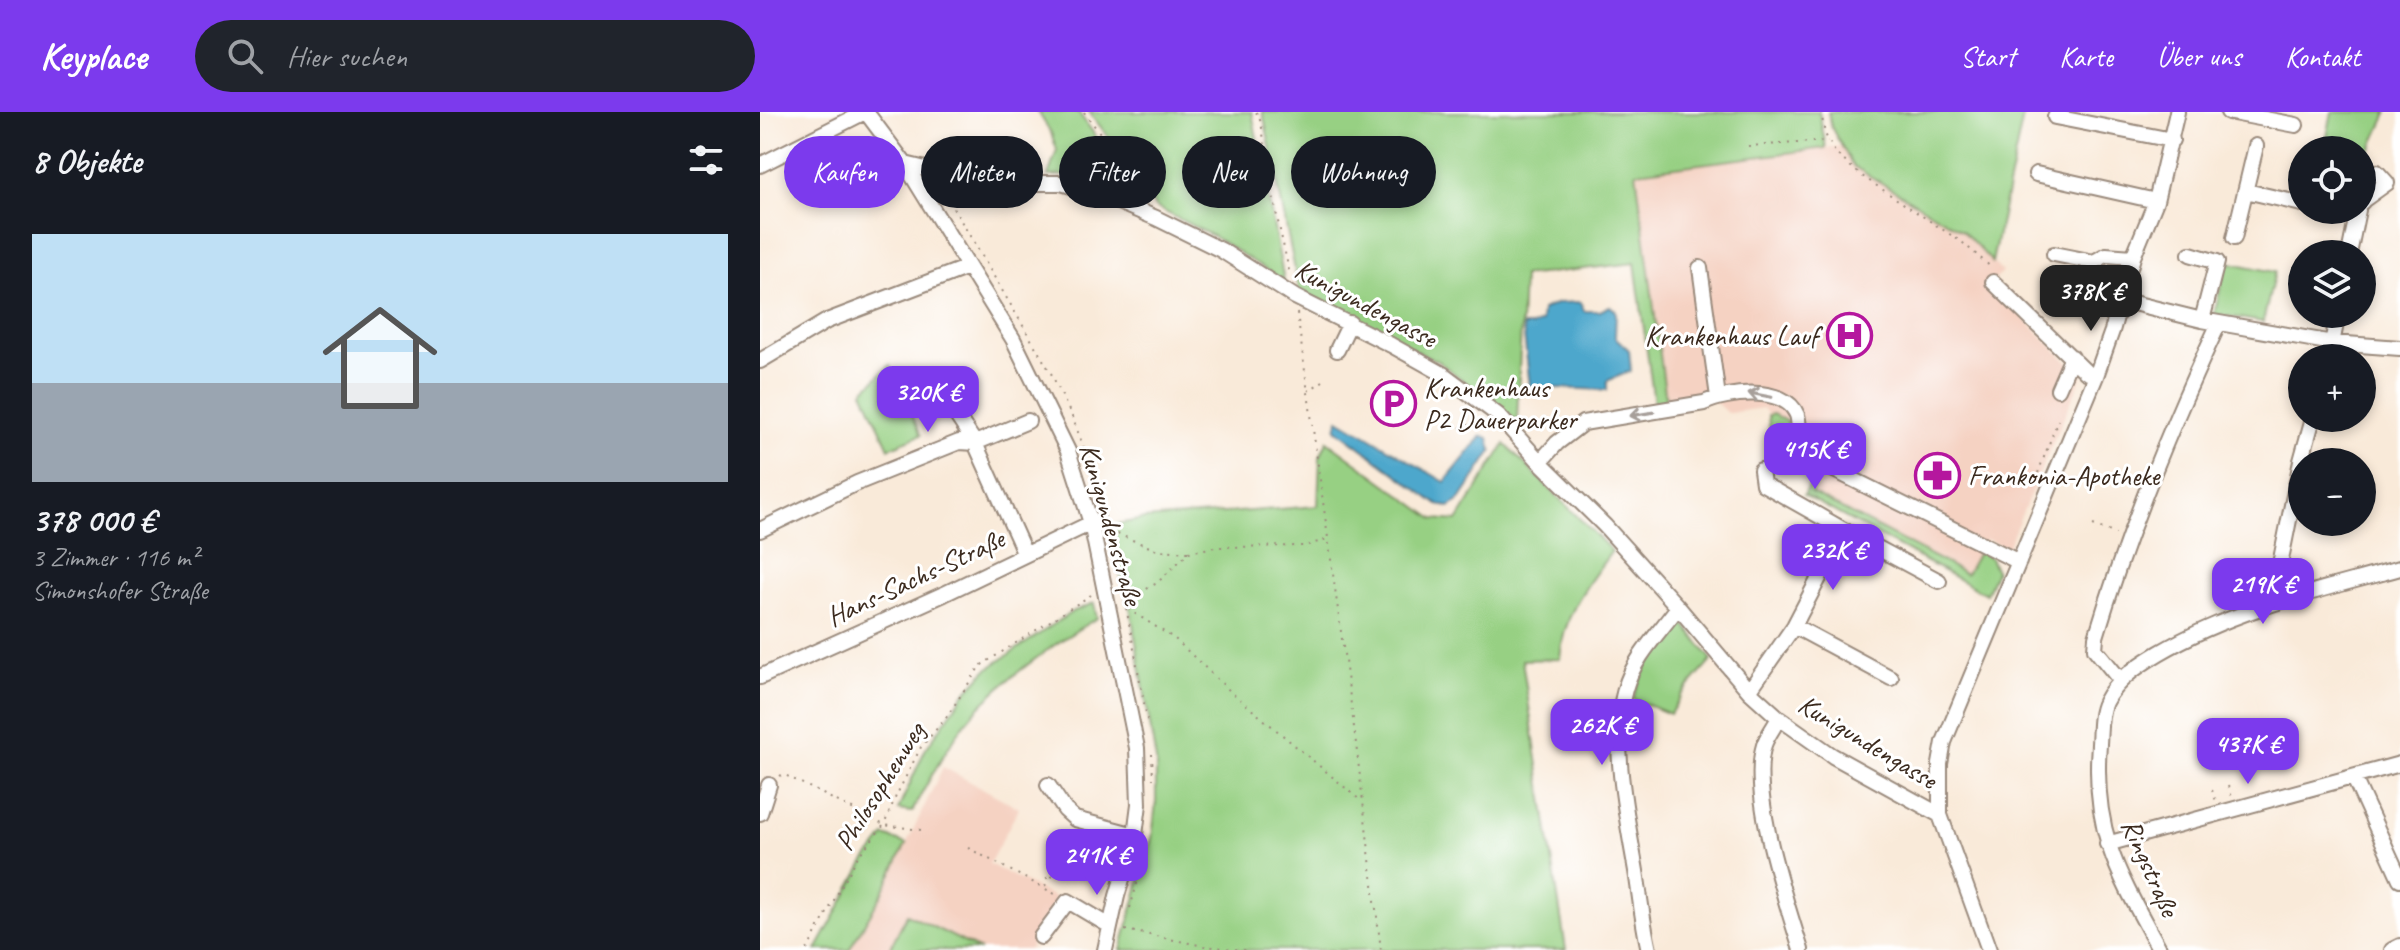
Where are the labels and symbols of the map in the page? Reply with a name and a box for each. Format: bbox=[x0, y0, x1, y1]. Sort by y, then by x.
street label: Kunigundengasse bbox=[1289, 252, 1444, 356]
pin: 378K € bbox=[2026, 265, 2156, 333]
hospital icon: Krankenhaus Lauf bbox=[1825, 311, 1873, 359]
place label: Krankenhaus Lauf bbox=[1645, 318, 1824, 353]
pin: 320K € bbox=[863, 366, 993, 434]
place label: Krankenhaus P2 Dauerparker bbox=[1424, 370, 1579, 437]
parking icon: Krankenhaus P2 Dauerparker bbox=[1369, 379, 1417, 427]
one-way arrow bbox=[1748, 387, 1774, 402]
one-way arrow bbox=[1630, 407, 1656, 422]
pin: 415K € bbox=[1750, 423, 1880, 491]
street label: Kunigundenstraße bbox=[1072, 439, 1152, 611]
pharmacy icon: Frankonia-Apotheke bbox=[1913, 451, 1961, 499]
place label: Frankonia-Apotheke bbox=[1968, 458, 2161, 493]
street label: Hans-Sachs-Straße bbox=[821, 520, 1011, 634]
pin: 232K € bbox=[1768, 524, 1898, 592]
pin: 219K € bbox=[2198, 558, 2328, 626]
street label: Kunigundengasse bbox=[1792, 686, 1945, 797]
pin: 262K € bbox=[1537, 699, 1667, 767]
street label: Philosophenweg bbox=[826, 714, 934, 857]
pin: 437K € bbox=[2183, 718, 2313, 786]
street label: Ringstraße bbox=[2114, 813, 2188, 923]
pin: 241K € bbox=[1032, 829, 1162, 897]

